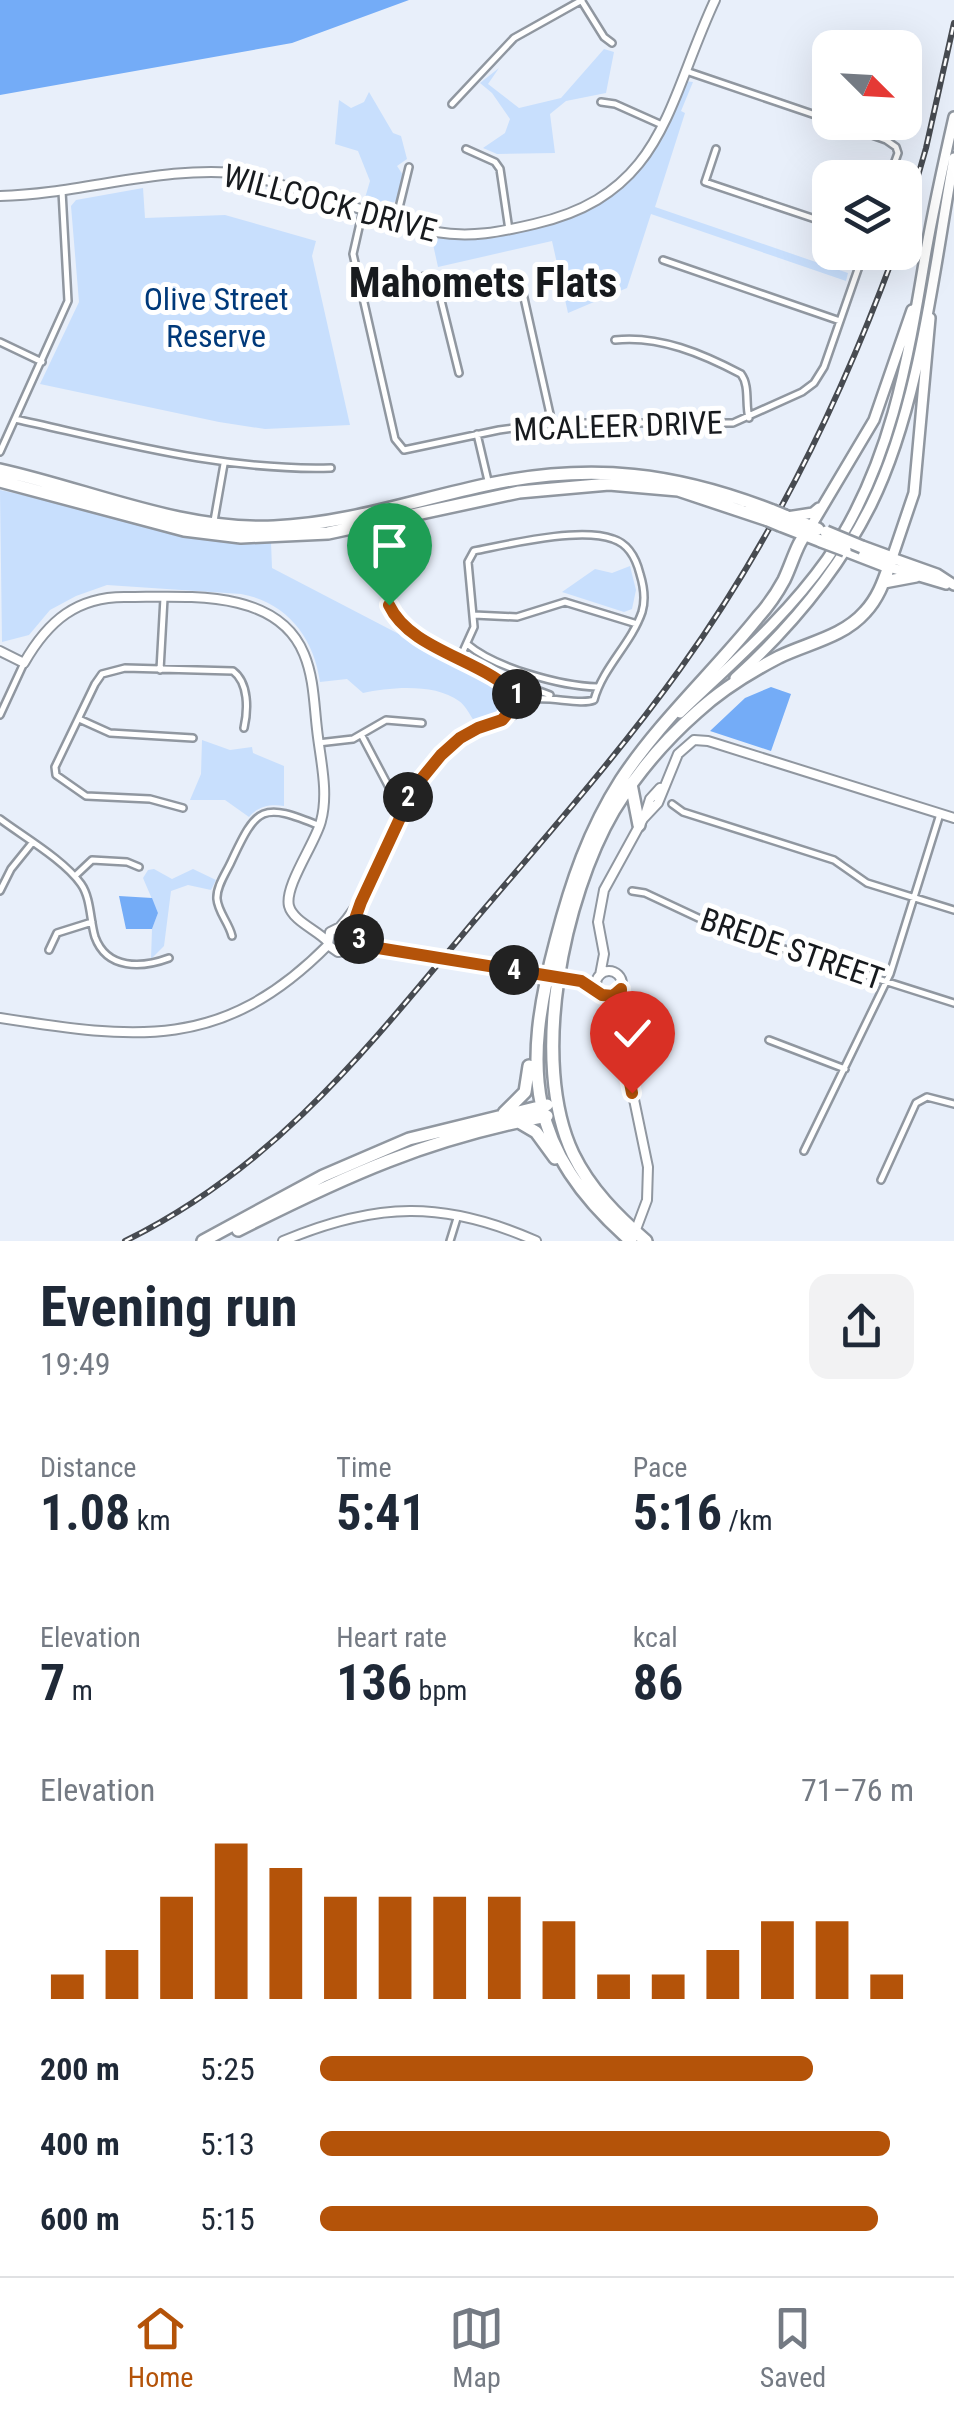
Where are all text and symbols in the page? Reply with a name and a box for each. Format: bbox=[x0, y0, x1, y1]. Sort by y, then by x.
north arrow bbox=[812, 30, 922, 140]
map controls bbox=[812, 30, 922, 270]
street label: WILLCOCK DRIVE bbox=[219, 156, 441, 250]
button: layers bbox=[812, 160, 922, 270]
district label: Mahomets Flats bbox=[349, 258, 617, 307]
park label: Olive Street Reserve bbox=[144, 280, 288, 355]
street label: MCALEER DRIVE bbox=[513, 403, 723, 449]
pin bbox=[347, 503, 432, 606]
icon: arrive bbox=[362, 518, 417, 573]
pin: 1 bbox=[492, 669, 542, 719]
text: 1 bbox=[510, 677, 524, 710]
pin: 2 bbox=[383, 772, 433, 822]
text: 2 bbox=[401, 780, 415, 813]
street label: BREDE STREET bbox=[696, 900, 888, 998]
pin: 3 bbox=[334, 914, 384, 964]
text: 3 bbox=[352, 922, 366, 955]
pin: 4 bbox=[489, 945, 539, 995]
text: 4 bbox=[507, 953, 521, 986]
pin bbox=[590, 991, 675, 1094]
icon: check bbox=[605, 1006, 660, 1061]
button: share bbox=[809, 1274, 914, 1379]
text: Evening run bbox=[40, 1275, 298, 1339]
text: 19:49 bbox=[40, 1345, 111, 1383]
text: Distance bbox=[40, 1451, 137, 1484]
text: Time bbox=[336, 1451, 392, 1484]
text: Pace bbox=[633, 1451, 688, 1484]
text: 1.08 bbox=[40, 1484, 130, 1542]
text: 5:41 bbox=[336, 1484, 426, 1542]
text: 5:16 bbox=[633, 1484, 722, 1542]
text: km bbox=[130, 1504, 170, 1537]
text: /km bbox=[722, 1504, 773, 1537]
text: Elevation bbox=[40, 1621, 141, 1654]
text: Heart rate bbox=[336, 1621, 447, 1654]
text: kcal bbox=[633, 1621, 678, 1654]
text: 7 bbox=[40, 1654, 65, 1712]
text: 136 bbox=[336, 1654, 412, 1712]
text: 86 bbox=[633, 1654, 683, 1712]
text: m bbox=[65, 1674, 93, 1707]
text: bpm bbox=[412, 1674, 467, 1707]
text: Elevation bbox=[40, 1771, 155, 1809]
text: 71–76 m bbox=[801, 1771, 914, 1809]
text: 200 m bbox=[40, 2050, 120, 2088]
text: 5:25 bbox=[200, 2050, 255, 2088]
text: 400 m bbox=[40, 2125, 120, 2163]
text: 5:13 bbox=[200, 2125, 255, 2163]
text: 600 m bbox=[40, 2200, 120, 2238]
text: 5:15 bbox=[200, 2200, 255, 2238]
tab: Home bbox=[128, 2301, 193, 2394]
tab: Map bbox=[449, 2301, 504, 2394]
tab: Saved bbox=[760, 2301, 826, 2394]

